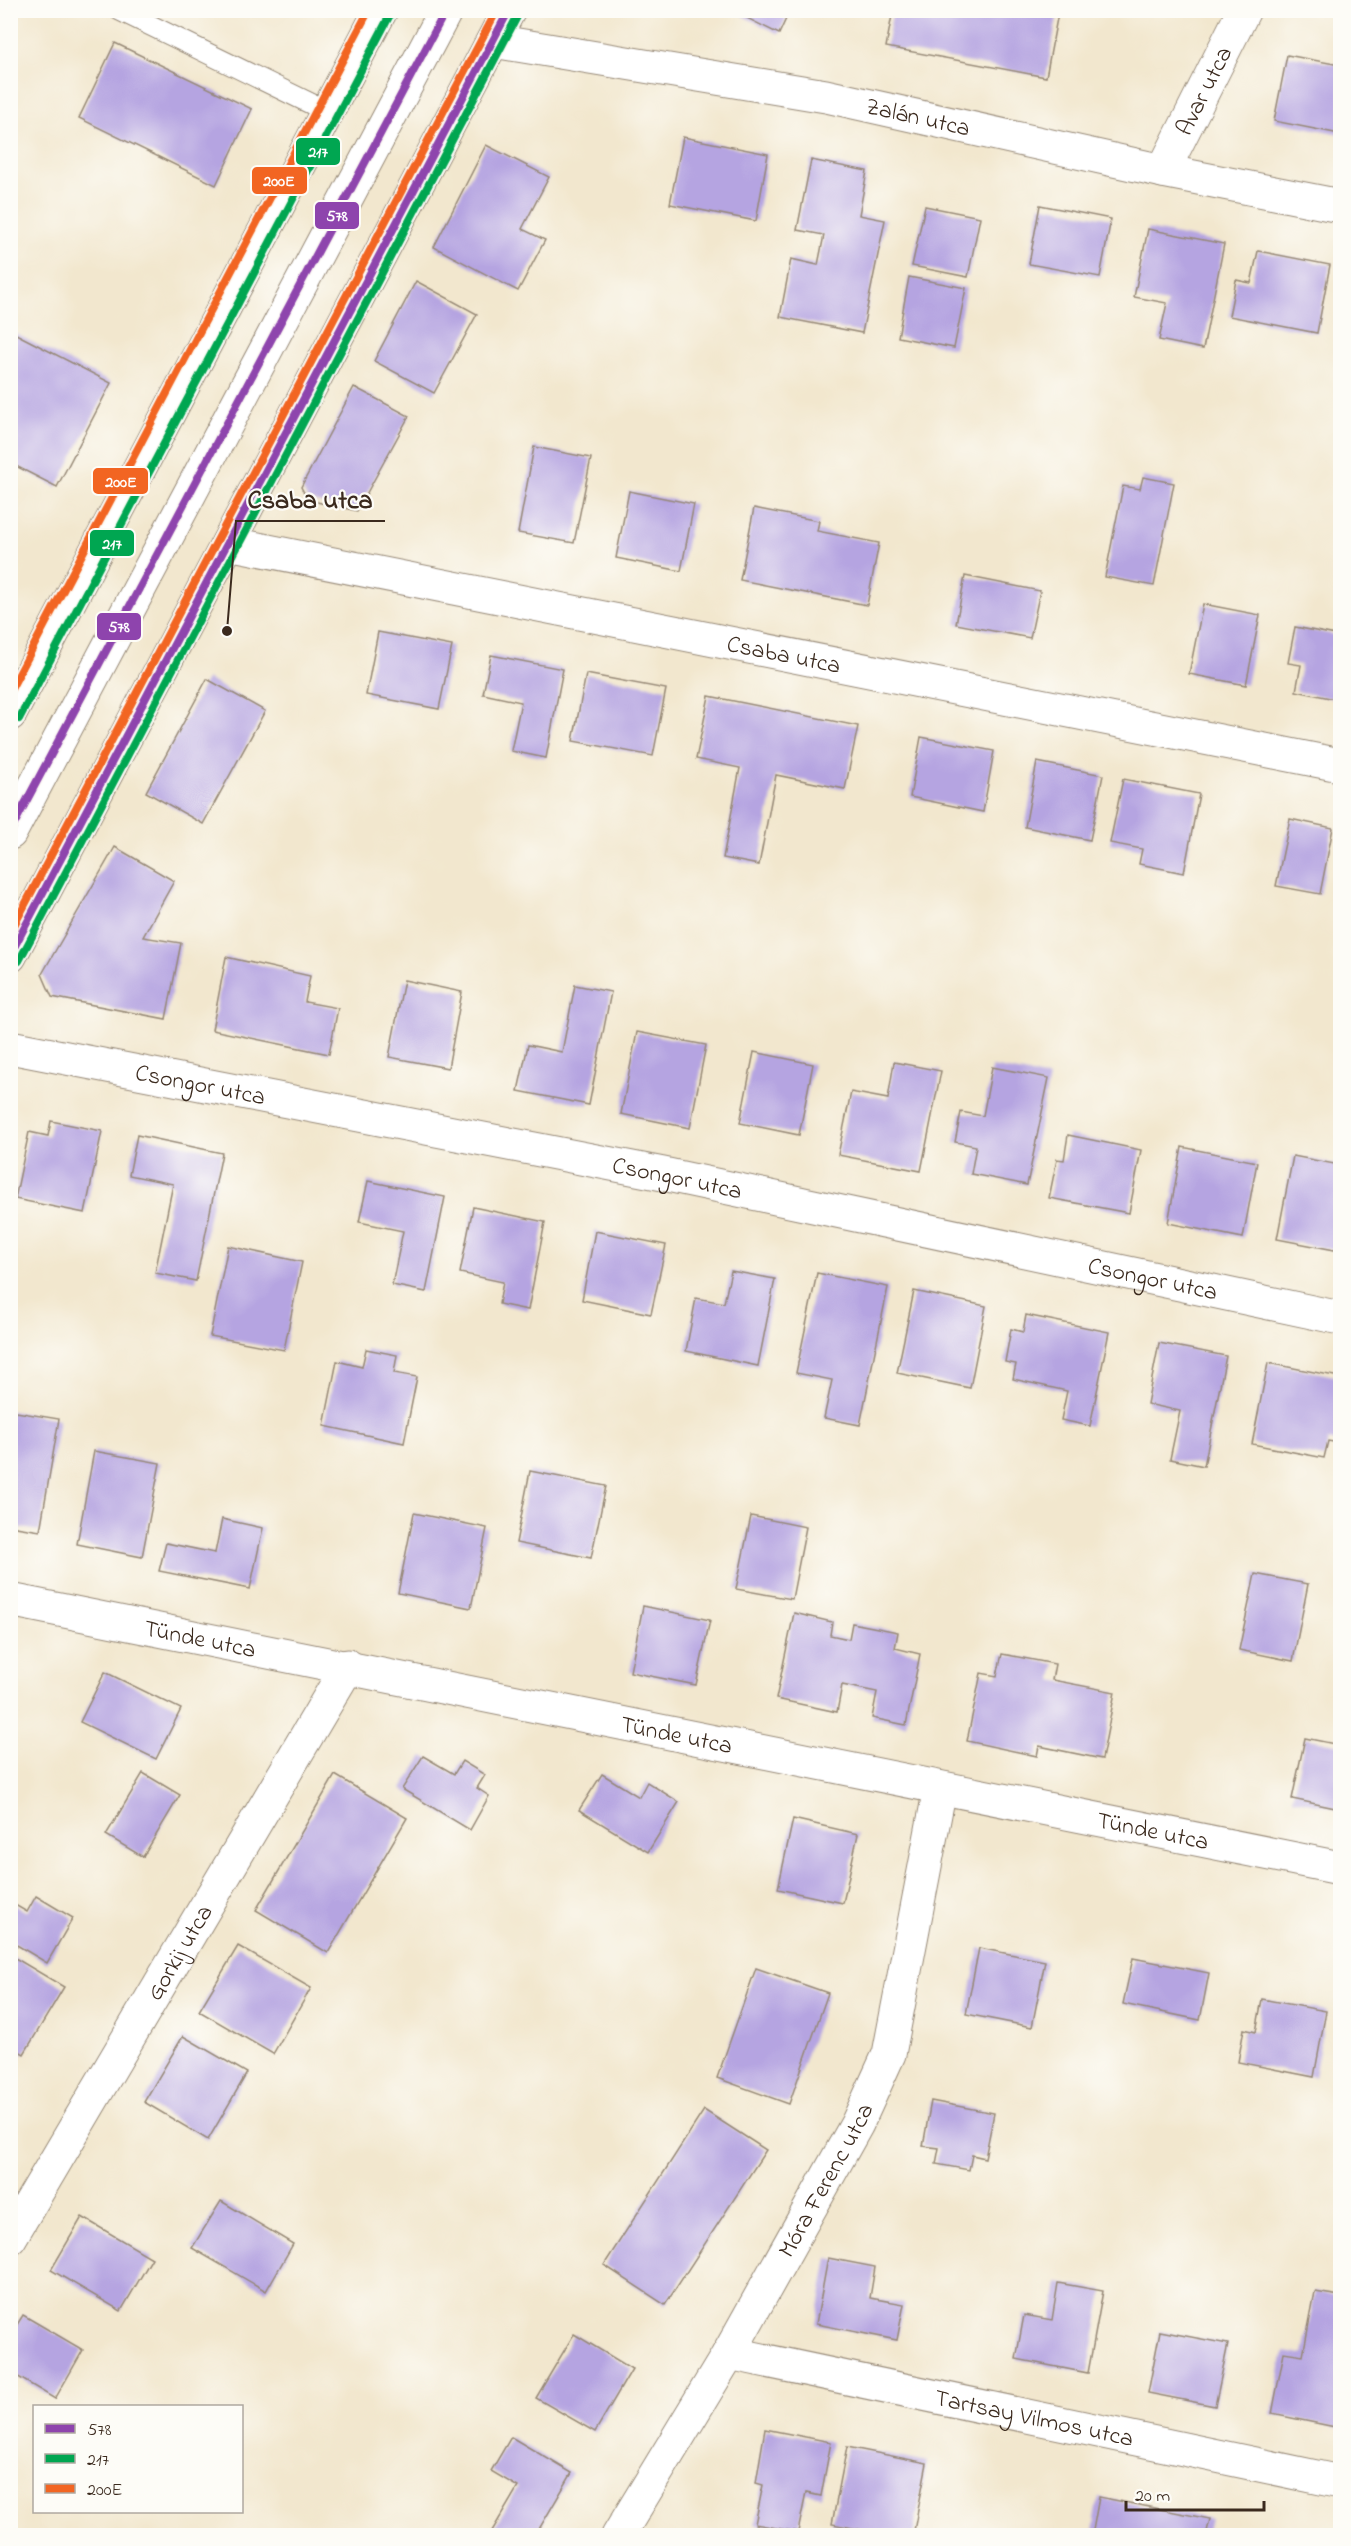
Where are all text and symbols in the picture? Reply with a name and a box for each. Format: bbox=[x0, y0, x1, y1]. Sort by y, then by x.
street label: Avar utca bbox=[1169, 41, 1243, 142]
street label: Zalán utca bbox=[862, 90, 973, 148]
line badge: 217 bbox=[295, 137, 341, 166]
text: 217 bbox=[307, 141, 328, 165]
line badge: 200E bbox=[251, 166, 308, 195]
text: 200E bbox=[262, 170, 295, 194]
line badge: 578 bbox=[314, 201, 360, 230]
text: 578 bbox=[326, 205, 348, 229]
line badge: 200E bbox=[92, 467, 149, 495]
text: 200E bbox=[104, 471, 137, 495]
callout: Csaba utca bbox=[236, 477, 385, 521]
text: Csaba utca bbox=[248, 483, 372, 521]
line badge: 217 bbox=[89, 529, 135, 557]
text: 217 bbox=[101, 533, 122, 557]
line badge: 578 bbox=[96, 612, 142, 641]
text: 578 bbox=[108, 616, 130, 640]
street label: Csaba utca bbox=[724, 628, 844, 685]
street label: Csongor utca bbox=[132, 1057, 268, 1116]
street label: Csongor utca bbox=[609, 1150, 745, 1210]
street label: Csongor utca bbox=[1084, 1250, 1220, 1311]
street label: Tünde utca bbox=[141, 1612, 259, 1669]
street label: Tünde utca bbox=[617, 1708, 735, 1765]
street label: Tünde utca bbox=[1093, 1804, 1212, 1861]
street label: Gorkij utca bbox=[139, 1899, 223, 2008]
street label: Móra Ferenc utca bbox=[771, 2098, 884, 2265]
street label: Tartsay Vilmos utca bbox=[931, 2382, 1136, 2458]
legend bbox=[33, 2405, 243, 2513]
text: 578 bbox=[87, 2418, 112, 2444]
text: 217 bbox=[87, 2448, 110, 2474]
scale bar bbox=[1126, 2474, 1264, 2512]
text: 200E bbox=[87, 2478, 122, 2504]
text: 20 m bbox=[1135, 2484, 1170, 2510]

